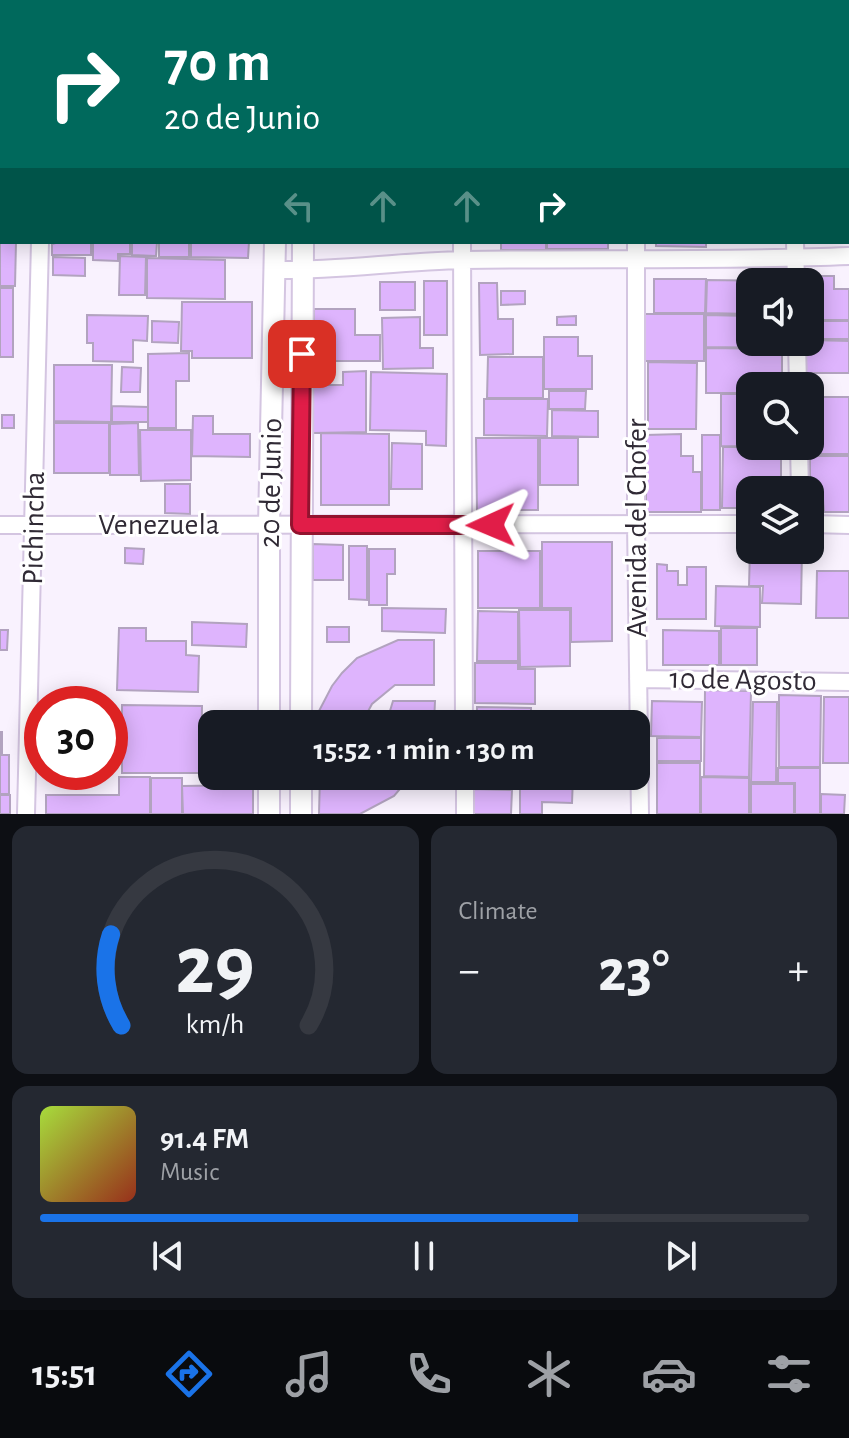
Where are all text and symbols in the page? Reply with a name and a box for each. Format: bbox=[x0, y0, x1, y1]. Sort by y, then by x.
icon: right bbox=[32, 32, 136, 136]
text: 70 m bbox=[164, 35, 271, 91]
text: 20 de Junio bbox=[164, 100, 320, 136]
icon: left bbox=[277, 184, 321, 228]
icon: ahead bbox=[361, 184, 405, 228]
icon: ahead bbox=[445, 184, 489, 228]
icon: right bbox=[529, 184, 573, 228]
map controls bbox=[736, 268, 824, 564]
button: sound bbox=[736, 268, 824, 356]
pin bbox=[268, 320, 336, 388]
icon: arrive bbox=[280, 332, 324, 376]
button: search bbox=[736, 372, 824, 460]
street label: 20 de Junio bbox=[255, 418, 287, 548]
street label: Avenida del Chofer bbox=[622, 418, 652, 638]
street label: Pichincha bbox=[18, 471, 50, 585]
button: layers bbox=[736, 476, 824, 564]
position arrow bbox=[449, 483, 533, 567]
street label: Venezuela bbox=[98, 510, 220, 540]
street label: 10 de Agosto bbox=[669, 664, 817, 696]
speed limit sign: 30 bbox=[24, 686, 128, 790]
text: 15:52 · 1 min · 130 m bbox=[314, 735, 534, 765]
text: Climate bbox=[459, 898, 537, 924]
text: 29 bbox=[176, 925, 255, 1009]
text: 23° bbox=[598, 942, 670, 1002]
text: − bbox=[459, 949, 480, 993]
text: + bbox=[788, 949, 809, 993]
text: km/h bbox=[186, 1010, 245, 1039]
text: 91.4 FM bbox=[160, 1124, 249, 1154]
text: Music bbox=[160, 1159, 219, 1185]
icon: previous bbox=[146, 1234, 190, 1278]
icon: pause bbox=[402, 1234, 446, 1278]
icon: next bbox=[659, 1234, 703, 1278]
icon: directions bbox=[161, 1346, 217, 1402]
icon: music bbox=[281, 1346, 337, 1402]
icon: phone bbox=[401, 1346, 457, 1402]
icon: climate bbox=[521, 1346, 577, 1402]
icon: car bbox=[641, 1346, 697, 1402]
icon: filters bbox=[761, 1346, 817, 1402]
text: 15:51 bbox=[32, 1356, 97, 1392]

